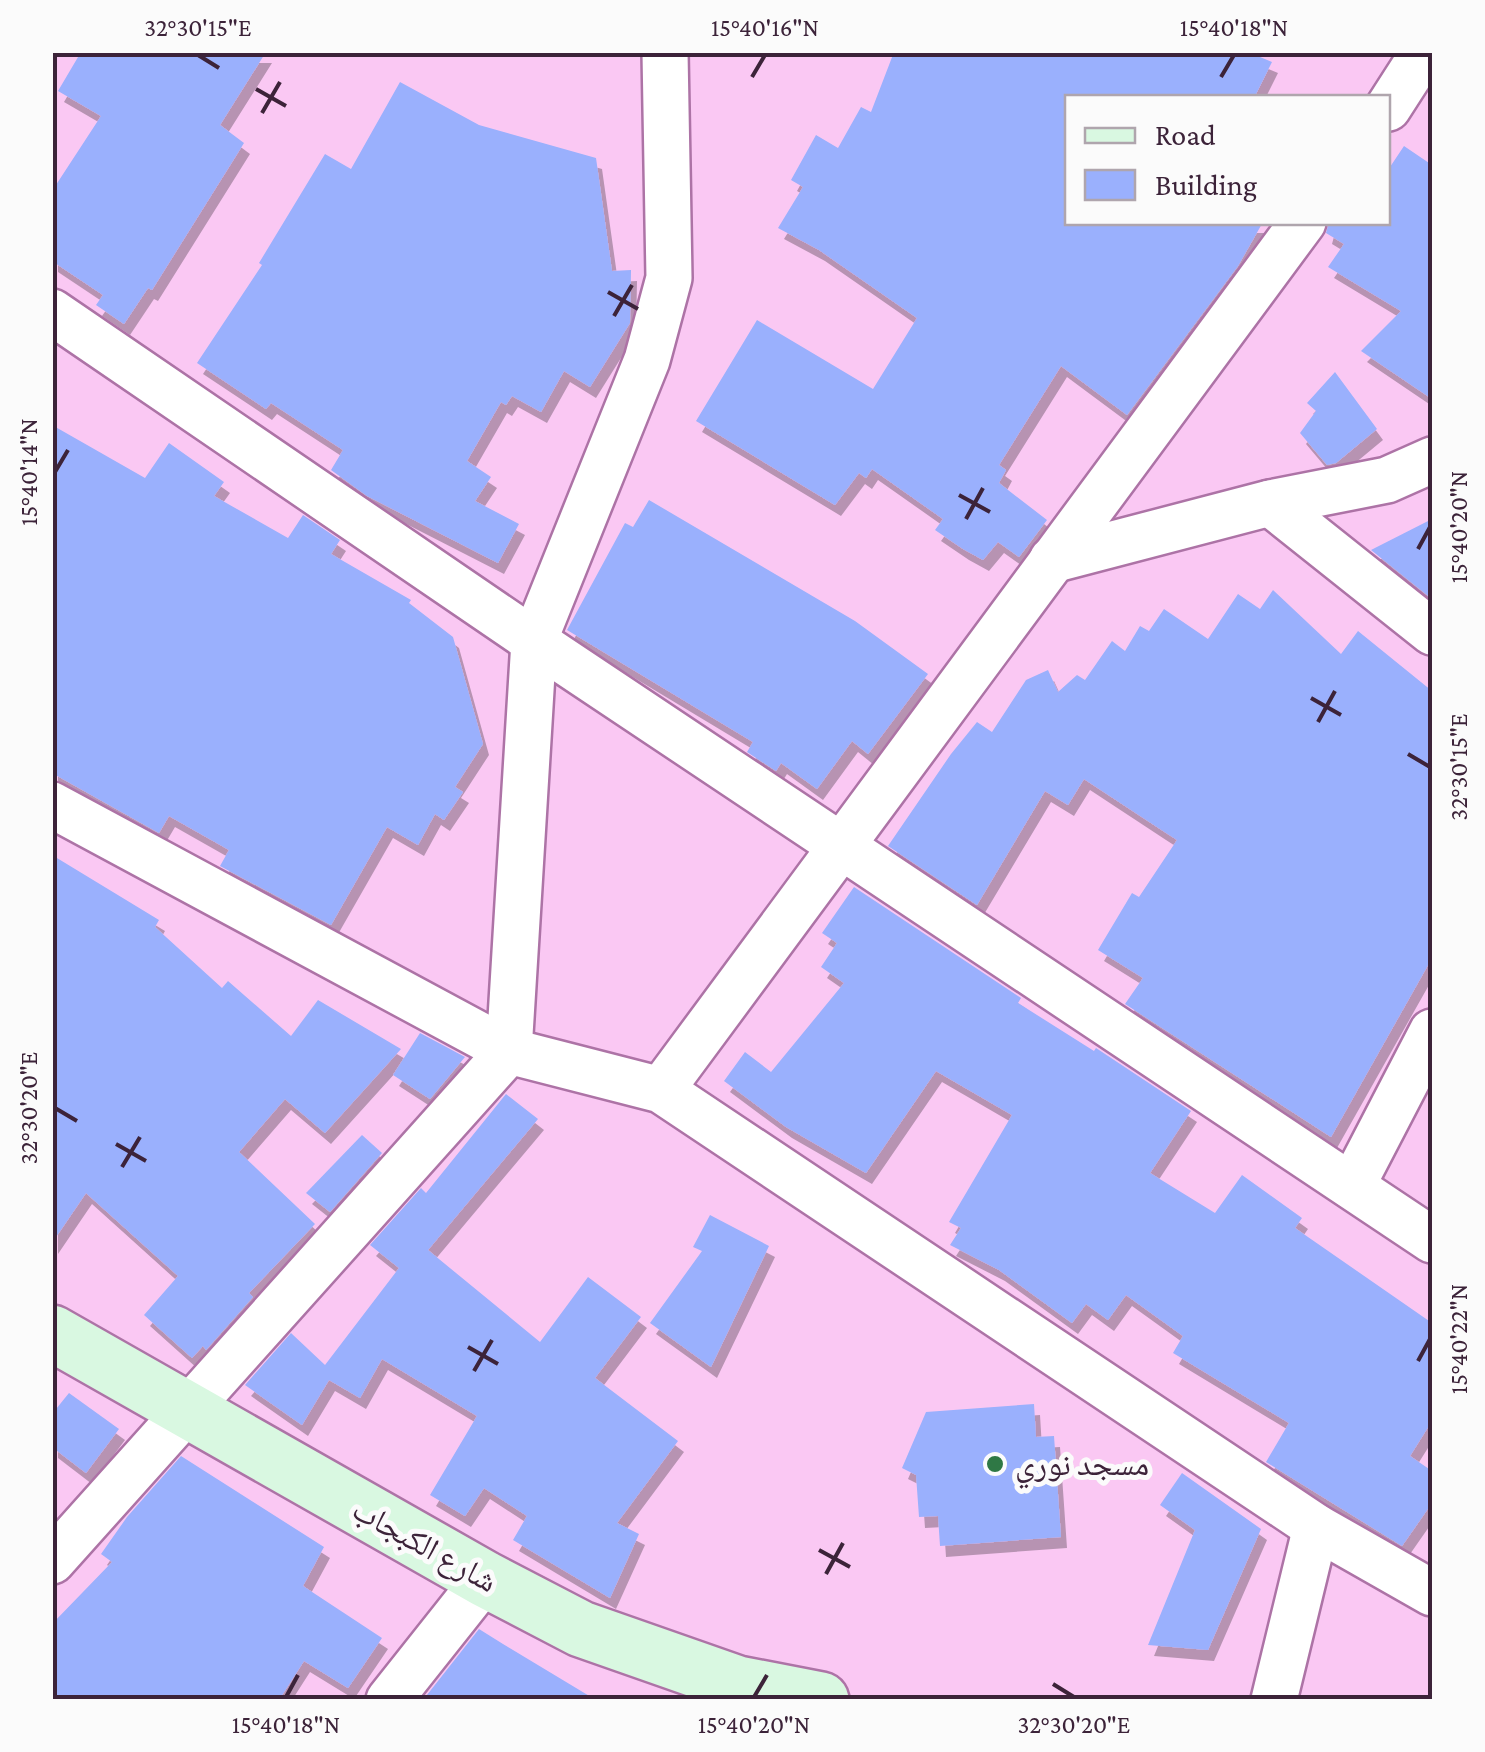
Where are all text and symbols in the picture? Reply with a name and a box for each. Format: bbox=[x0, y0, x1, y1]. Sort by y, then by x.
text: 32°30'15"E bbox=[144, 14, 252, 41]
text: 15°40'16"N bbox=[711, 14, 819, 41]
text: 15°40'18"N bbox=[1180, 14, 1288, 41]
legend bbox=[1065, 95, 1390, 225]
text: Road bbox=[1155, 118, 1216, 151]
text: Building bbox=[1155, 168, 1257, 202]
text: 15°40'14"N bbox=[15, 418, 42, 526]
text: 15°40'20"N bbox=[1445, 471, 1472, 583]
text: 32°30'15"E bbox=[1445, 713, 1472, 821]
text: 32°30'20"E bbox=[15, 1052, 42, 1164]
text: 15°40'22"N bbox=[1445, 1284, 1472, 1394]
place label: مسجد نوري bbox=[1015, 1446, 1149, 1489]
marker: مسجد نوري bbox=[984, 1453, 1006, 1475]
street label: شارع الكبجاب bbox=[346, 1491, 503, 1601]
text: 15°40'18"N bbox=[232, 1711, 340, 1738]
text: 15°40'20"N bbox=[698, 1711, 810, 1738]
text: 32°30'20"E bbox=[1018, 1711, 1130, 1738]

